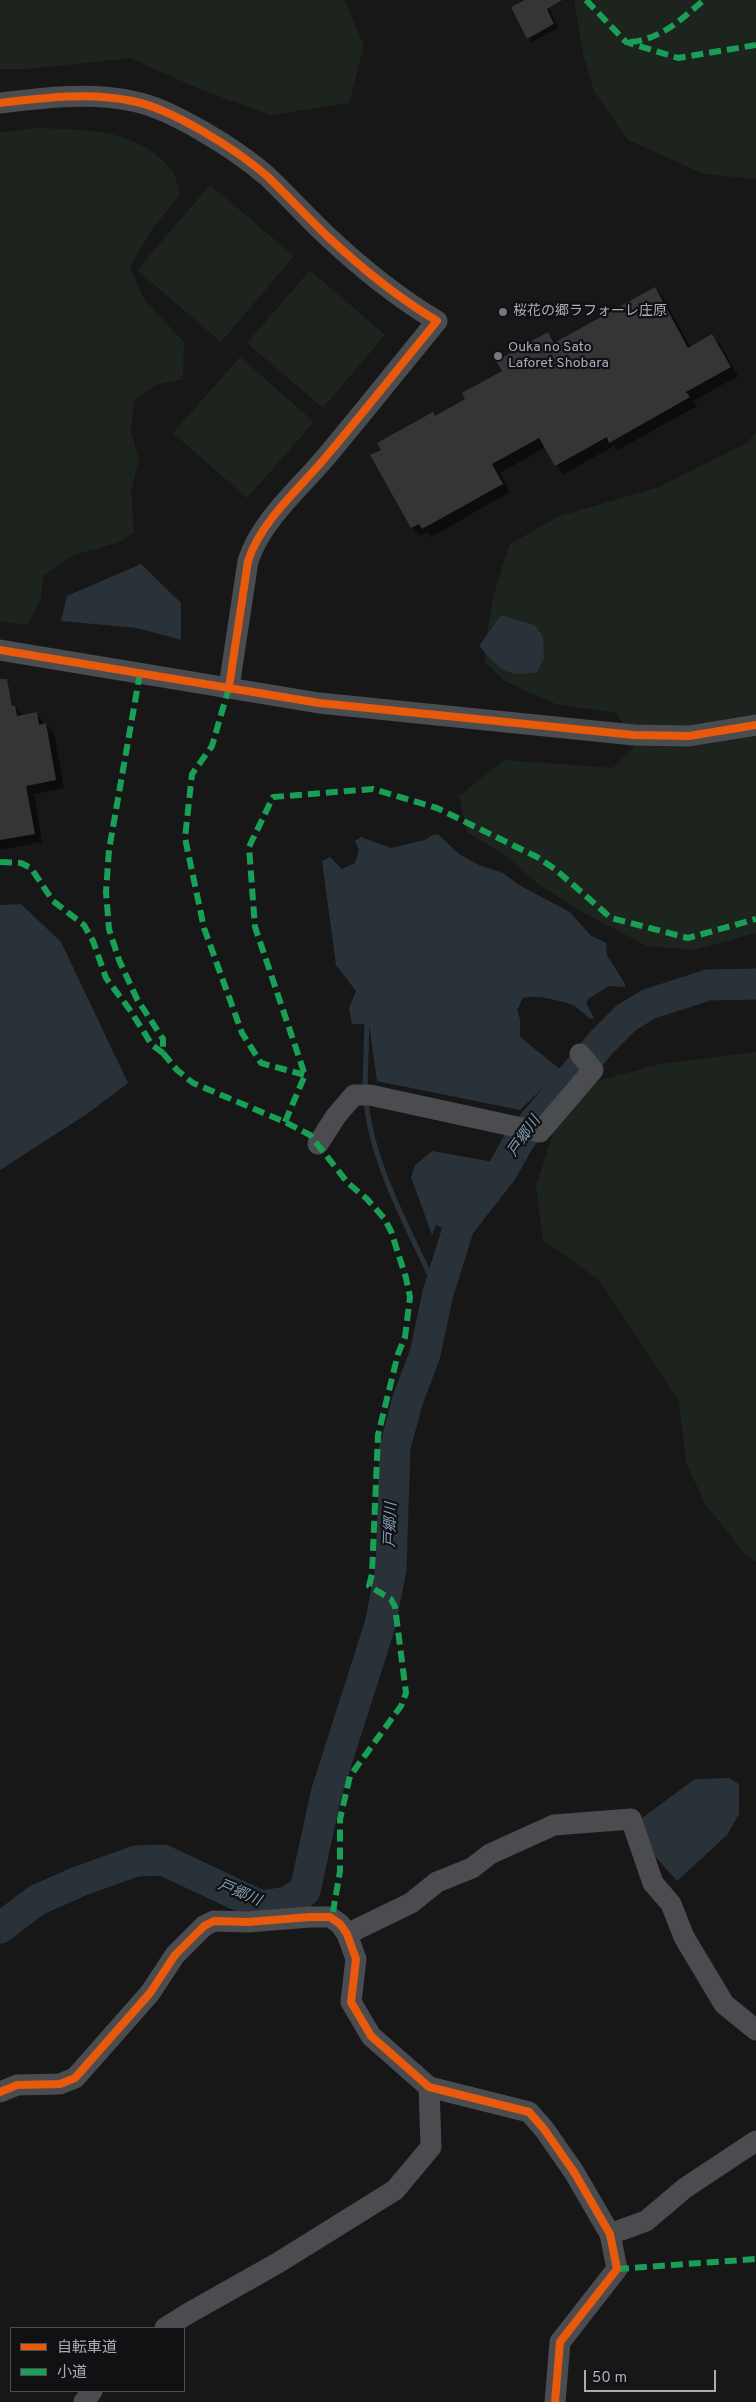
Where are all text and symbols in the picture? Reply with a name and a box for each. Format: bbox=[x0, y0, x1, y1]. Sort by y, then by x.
place label: 桜花の郷ラフォーレ庄原 bbox=[513, 304, 667, 320]
marker: 桜花の郷ラフォーレ庄原 bbox=[497, 306, 509, 318]
place label: Ouka no Sato Laforet Shobara bbox=[508, 340, 609, 372]
marker: Ouka no Sato Laforet Shobara bbox=[492, 350, 504, 362]
water label: 戸郷川 bbox=[505, 1113, 545, 1161]
water label: 戸郷川 bbox=[382, 1502, 402, 1548]
water label: 戸郷川 bbox=[215, 1877, 263, 1911]
legend bbox=[10, 2327, 185, 2392]
text: 自転車道 bbox=[57, 2339, 117, 2358]
scale bar bbox=[586, 2360, 718, 2392]
text: 小道 bbox=[57, 2364, 87, 2383]
text: 50 m bbox=[592, 2369, 627, 2388]

